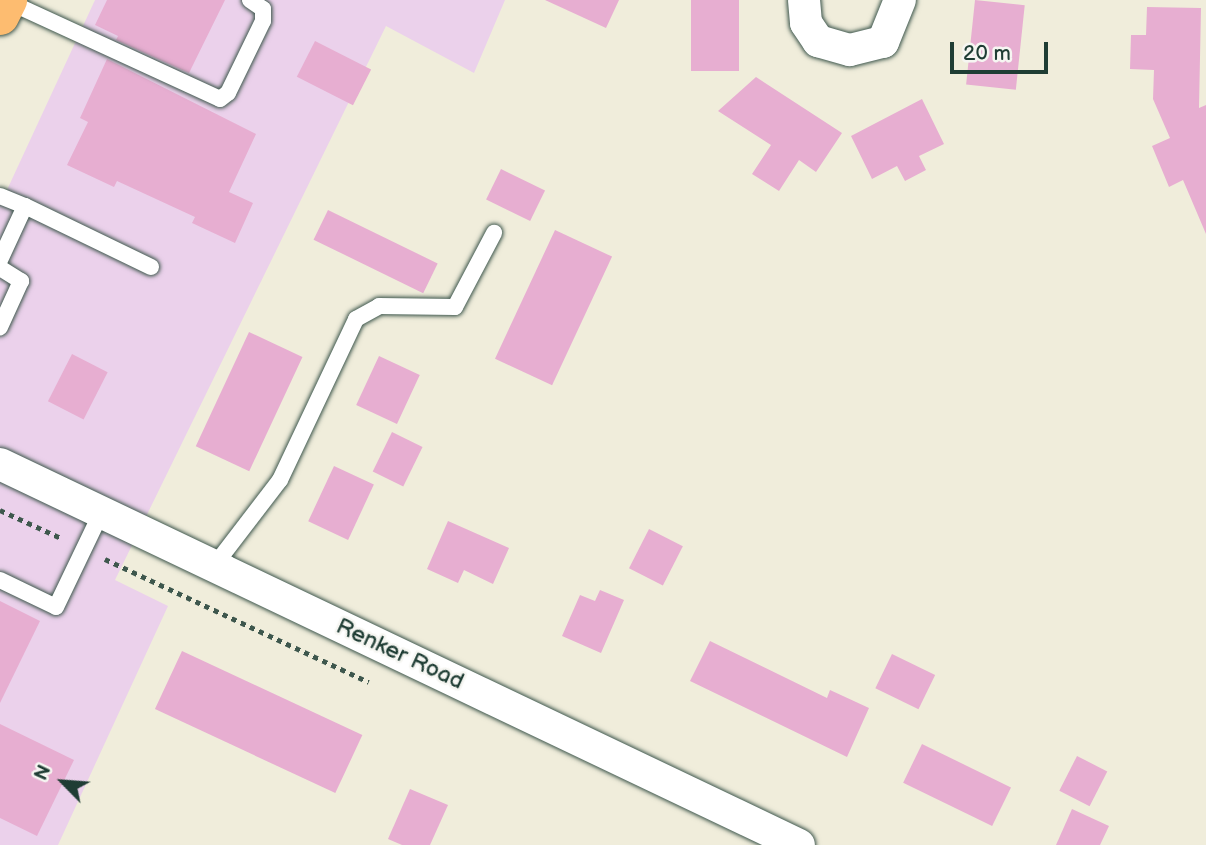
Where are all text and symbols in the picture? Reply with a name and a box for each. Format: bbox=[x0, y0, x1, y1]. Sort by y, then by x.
scale bar bbox=[954, 28, 1052, 72]
text: 20 m bbox=[963, 41, 1011, 66]
street label: Renker Road bbox=[332, 612, 468, 696]
north arrow bbox=[28, 747, 98, 817]
text: N bbox=[30, 762, 57, 784]

